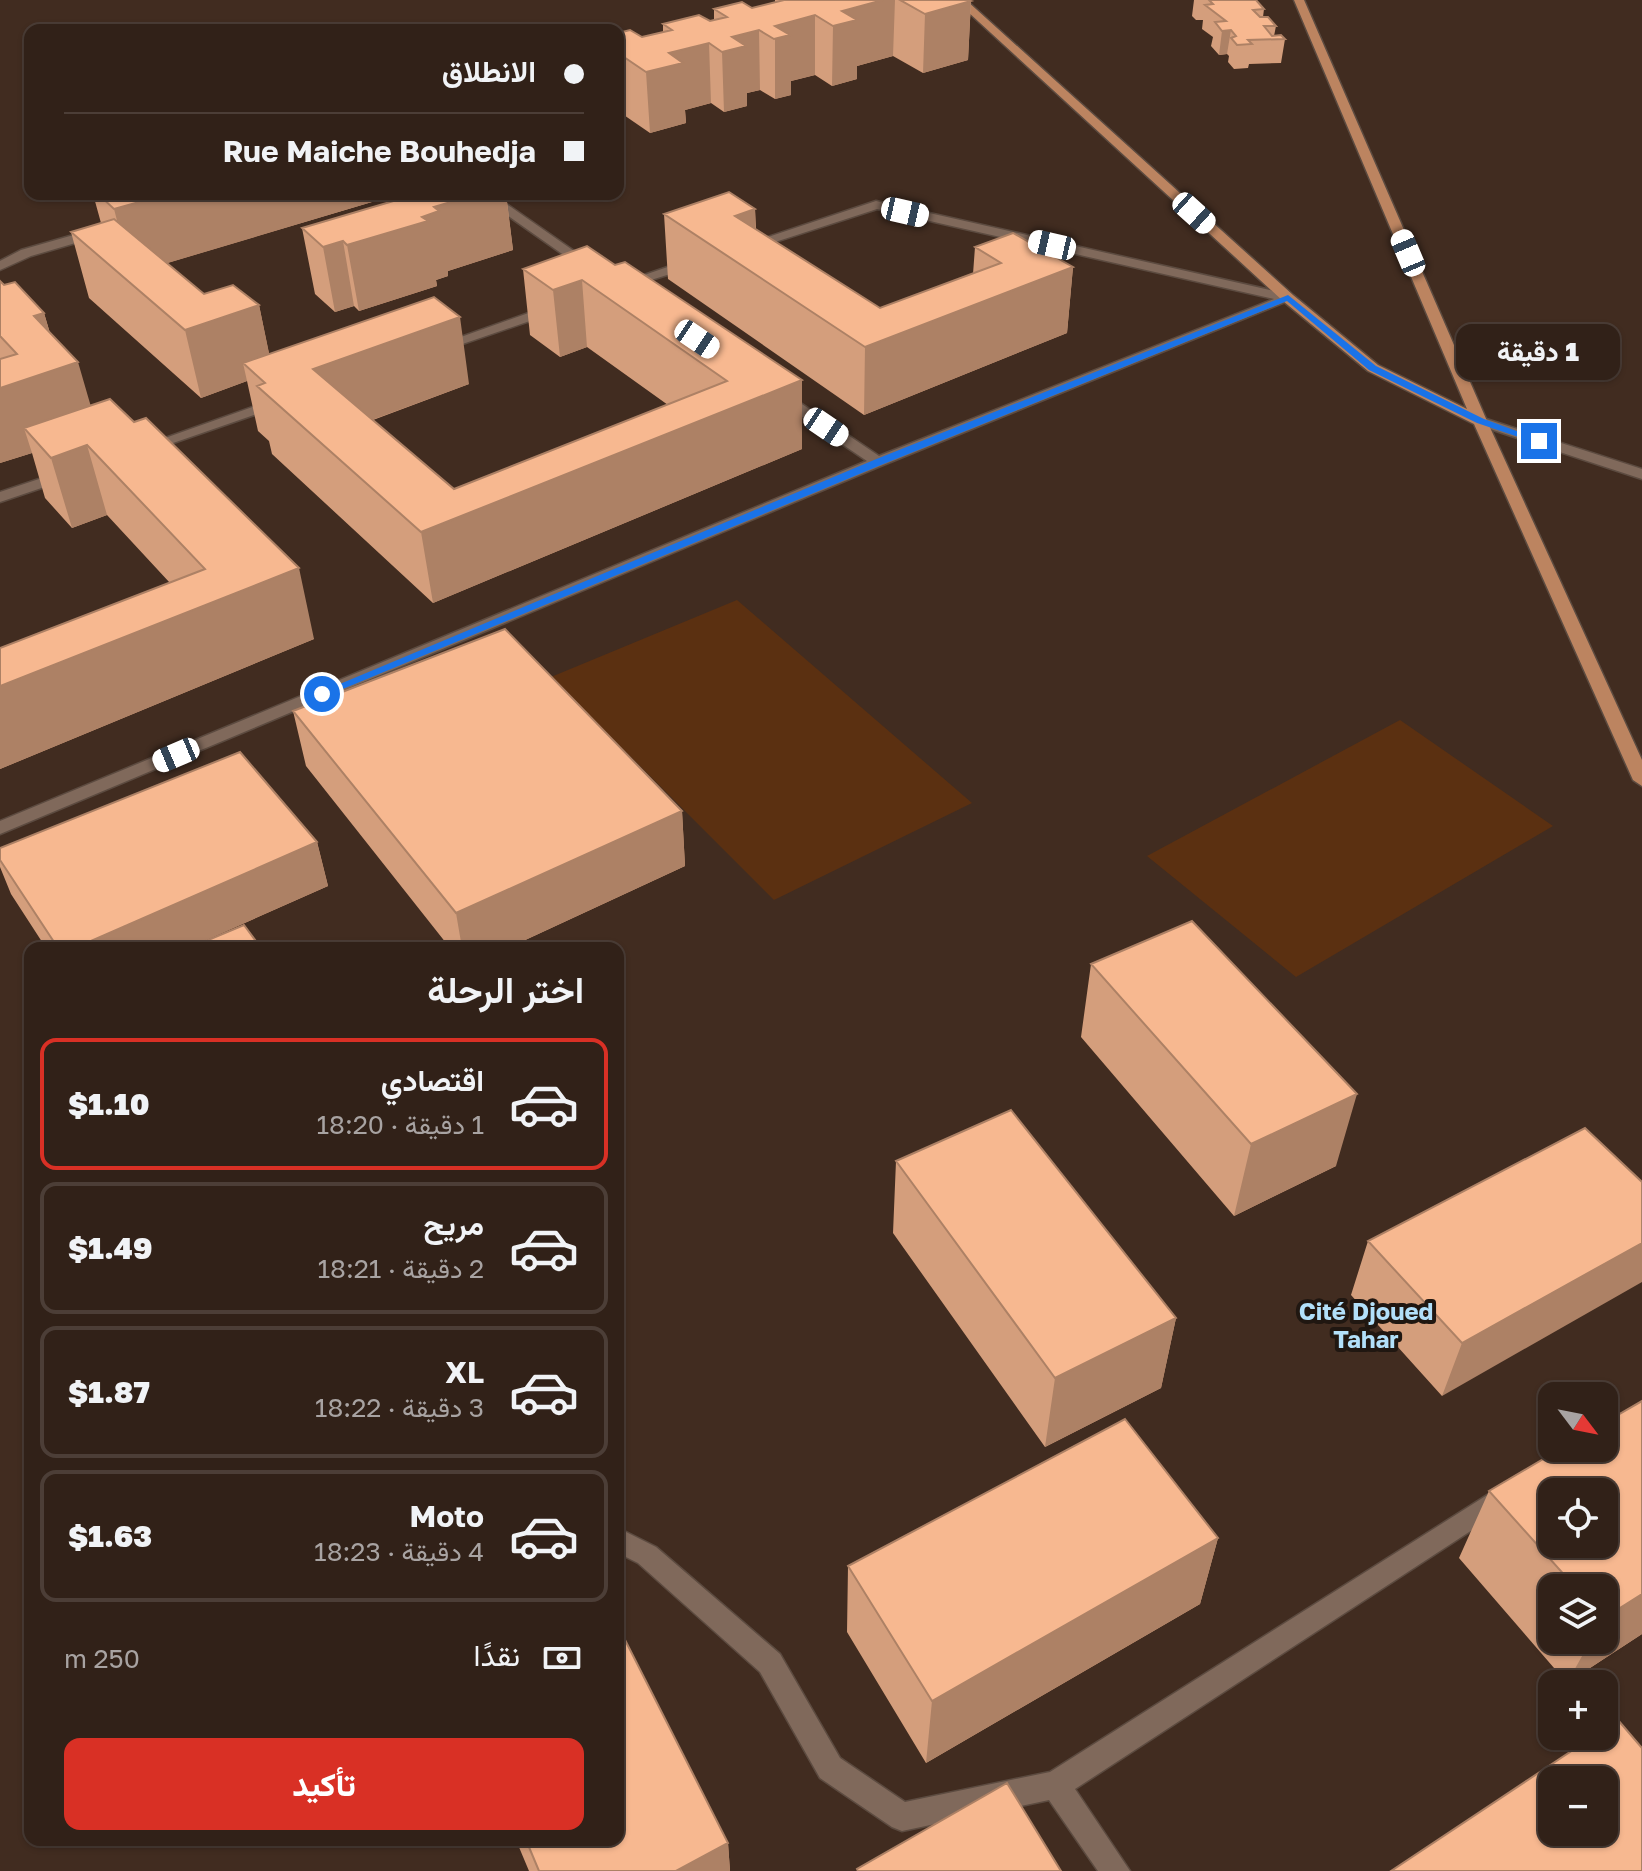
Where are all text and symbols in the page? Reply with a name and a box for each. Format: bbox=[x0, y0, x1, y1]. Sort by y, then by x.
text: الانطلاق bbox=[442, 53, 536, 89]
text: Rue Maiche Bouhedja bbox=[223, 133, 536, 169]
car bbox=[1168, 188, 1220, 238]
car bbox=[879, 195, 931, 229]
car bbox=[1388, 226, 1428, 280]
car bbox=[1026, 228, 1078, 262]
car bbox=[670, 316, 724, 362]
callout: 1 دقيقة bbox=[1457, 325, 1621, 381]
text: 1 دقيقة bbox=[1497, 336, 1579, 367]
car bbox=[799, 404, 853, 450]
route end bbox=[1521, 423, 1557, 459]
route start bbox=[304, 676, 340, 712]
car bbox=[149, 735, 203, 775]
text: اختر الرحلة bbox=[427, 968, 584, 1011]
text: اقتصادي bbox=[381, 1062, 484, 1098]
icon: car bbox=[508, 1068, 580, 1140]
text: $1.10 bbox=[68, 1086, 149, 1122]
text: 1 دقيقة · 18:20 bbox=[316, 1109, 484, 1140]
text: مريح bbox=[424, 1206, 484, 1242]
icon: car bbox=[508, 1212, 580, 1284]
text: $1.49 bbox=[68, 1230, 152, 1266]
text: 2 دقيقة · 18:21 bbox=[317, 1253, 484, 1284]
district label: Cité Djoued Tahar bbox=[1299, 1296, 1433, 1353]
text: XL bbox=[445, 1354, 484, 1390]
icon: car bbox=[508, 1356, 580, 1428]
text: $1.87 bbox=[68, 1374, 150, 1410]
north arrow bbox=[1538, 1382, 1618, 1462]
map controls bbox=[1538, 1382, 1618, 1846]
text: 3 دقيقة · 18:22 bbox=[315, 1392, 484, 1423]
button: locate bbox=[1538, 1478, 1618, 1558]
text: Moto bbox=[409, 1498, 484, 1534]
icon: car bbox=[508, 1500, 580, 1572]
text: $1.63 bbox=[68, 1518, 152, 1554]
text: 4 دقيقة · 18:23 bbox=[314, 1536, 484, 1567]
button: layers bbox=[1538, 1574, 1618, 1654]
icon: cash bbox=[540, 1636, 584, 1680]
text: نقدًا bbox=[474, 1637, 520, 1673]
text: 250 m bbox=[64, 1643, 140, 1674]
button: + bbox=[1538, 1670, 1618, 1750]
button: تأكيد bbox=[64, 1738, 584, 1830]
button: − bbox=[1538, 1766, 1618, 1846]

